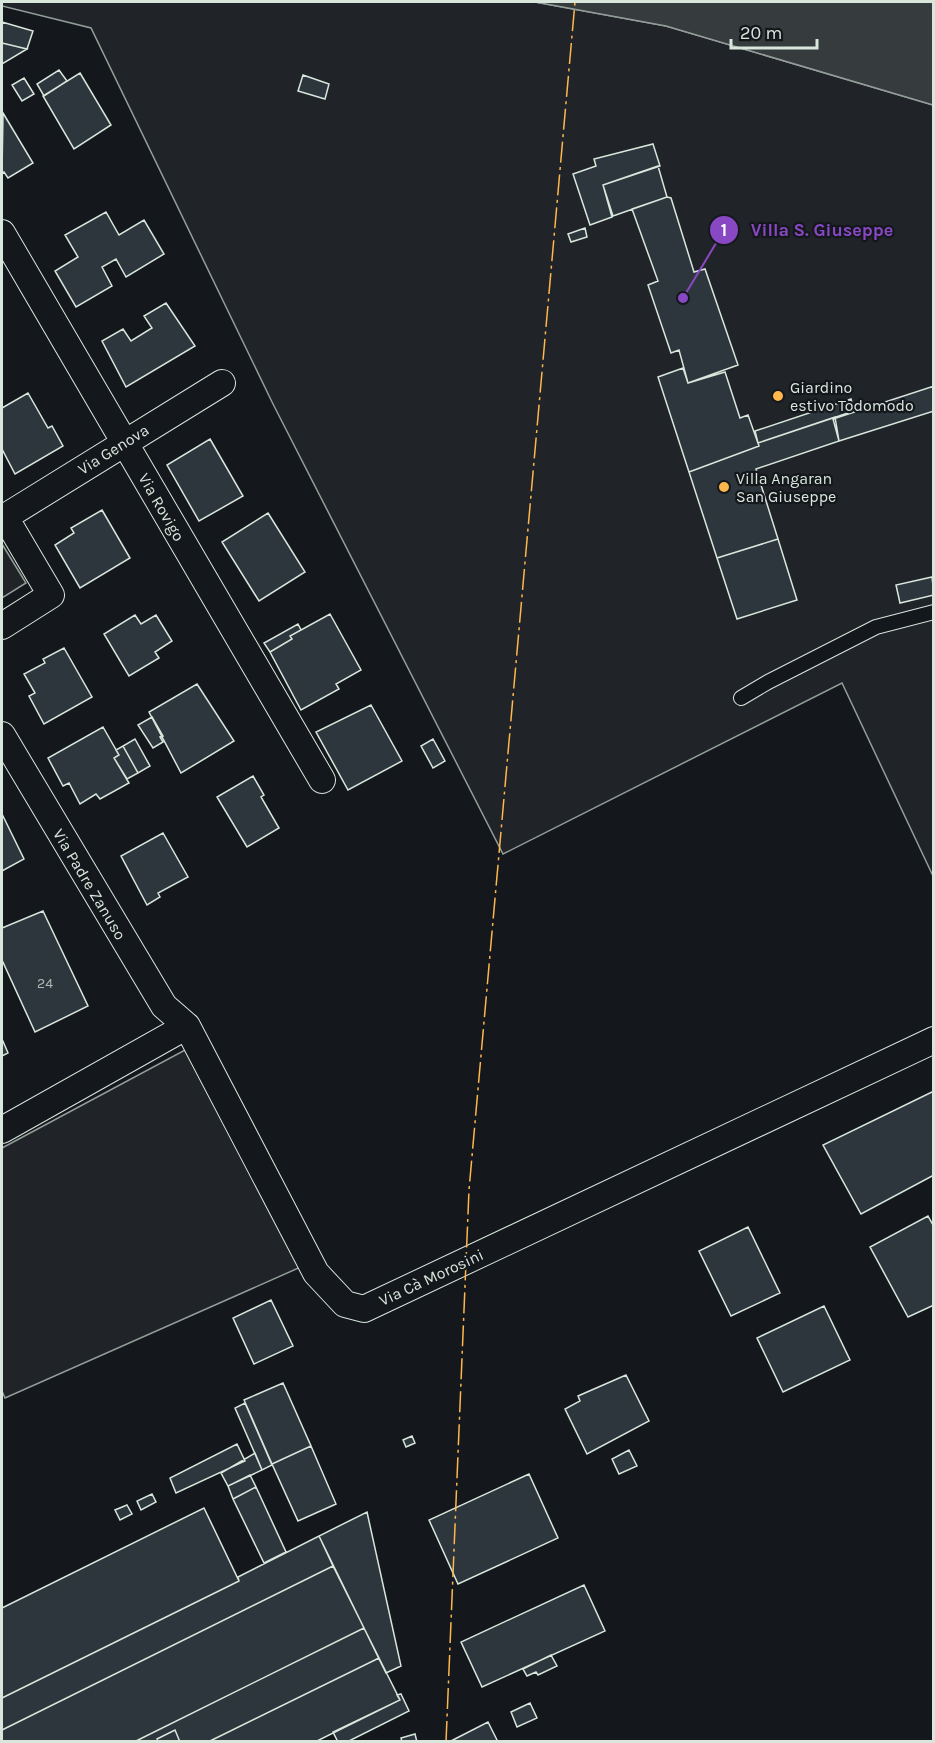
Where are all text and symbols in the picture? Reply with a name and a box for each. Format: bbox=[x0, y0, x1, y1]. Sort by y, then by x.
scale bar bbox=[731, 12, 816, 50]
text: 20 m bbox=[740, 22, 782, 44]
callout: Villa S. Giuseppe bbox=[709, 212, 905, 248]
text: 1 bbox=[721, 219, 727, 241]
text: Villa S. Giuseppe bbox=[751, 219, 893, 241]
place label: Giardino estivo Todomodo bbox=[790, 378, 914, 415]
marker: Giardino estivo Todomodo bbox=[771, 389, 785, 403]
street label: Via Genova bbox=[74, 420, 152, 479]
place label: Villa Angaran San Giuseppe bbox=[736, 469, 836, 506]
street label: Via Rovigo bbox=[134, 470, 189, 545]
marker: Villa Angaran San Giuseppe bbox=[717, 480, 731, 494]
street label: Via Padre Zanuso bbox=[49, 825, 130, 943]
house number: 24 bbox=[37, 975, 53, 992]
street label: Via Cà Morosini bbox=[376, 1245, 487, 1310]

